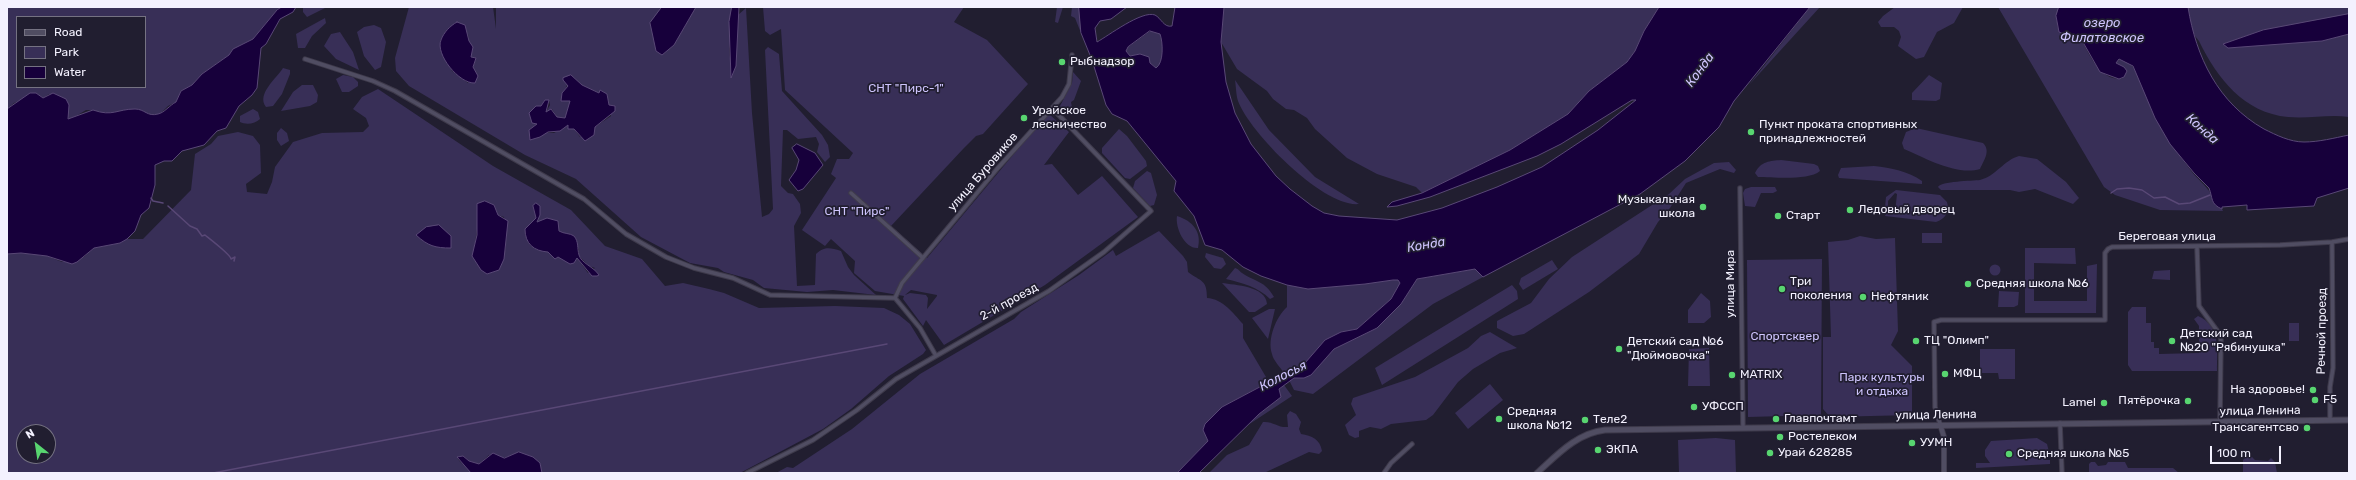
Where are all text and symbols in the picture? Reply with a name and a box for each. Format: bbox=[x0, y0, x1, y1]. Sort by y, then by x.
water label: озеро Филатовское bbox=[2060, 15, 2144, 46]
legend bbox=[16, 16, 146, 88]
text: Road bbox=[54, 25, 82, 39]
text: Park bbox=[54, 45, 79, 59]
water label: Конда bbox=[1682, 50, 1718, 90]
place label: Рыбнадзор bbox=[1070, 55, 1134, 69]
marker: Рыбнадзор bbox=[1057, 57, 1067, 67]
text: Water bbox=[54, 65, 86, 79]
park label: СНТ "Пирс-1" bbox=[868, 82, 944, 96]
place label: Урайское лесничество bbox=[1032, 104, 1107, 132]
water label: Конда bbox=[2182, 110, 2222, 148]
marker: Урайское лесничество bbox=[1019, 113, 1029, 123]
place label: Пункт проката спортивных принадлежностей bbox=[1759, 118, 1917, 146]
marker: Пункт проката спортивных принадлежностей bbox=[1746, 127, 1756, 137]
street label: улица Буровиков bbox=[945, 130, 1021, 214]
place label: Музыкальная школа bbox=[1618, 193, 1695, 221]
marker: Музыкальная школа bbox=[1698, 202, 1708, 212]
place label: Ледовый дворец bbox=[1858, 203, 1955, 217]
park label: СНТ "Пирс" bbox=[824, 205, 890, 219]
marker: Ледовый дворец bbox=[1845, 205, 1855, 215]
place label: Старт bbox=[1786, 209, 1820, 223]
marker: Старт bbox=[1773, 211, 1783, 221]
street label: Береговая улица bbox=[2118, 230, 2216, 244]
water label: Конда bbox=[1406, 234, 1446, 256]
street label: улица Мира bbox=[1724, 250, 1738, 318]
place label: Три поколения bbox=[1790, 275, 1852, 303]
place label: Средняя школа №6 bbox=[1976, 277, 2088, 291]
marker: Средняя школа №6 bbox=[1963, 279, 1973, 289]
street label: 2-й проезд bbox=[978, 280, 1040, 324]
marker: Три поколения bbox=[1777, 284, 1787, 294]
street label: Речной проезд bbox=[2314, 288, 2330, 374]
place label: Нефтяник bbox=[1871, 290, 1929, 304]
marker: Нефтяник bbox=[1858, 292, 1868, 302]
place label: Детский сад №20 "Рябинушка" bbox=[2180, 327, 2285, 355]
park label: Спортсквер bbox=[1751, 330, 1819, 344]
place label: ТЦ "Олимп" bbox=[1924, 334, 1989, 348]
place label: Детский сад №6 "Дюймовочка" bbox=[1627, 335, 1723, 363]
marker: ТЦ "Олимп" bbox=[1911, 336, 1921, 346]
marker: Детский сад №20 "Рябинушка" bbox=[2167, 336, 2177, 346]
marker: Детский сад №6 "Дюймовочка" bbox=[1614, 344, 1624, 354]
water label: Колосья bbox=[1257, 357, 1309, 395]
place label: МФЦ bbox=[1953, 367, 1982, 381]
place label: MATRIX bbox=[1740, 368, 1782, 382]
marker: МФЦ bbox=[1940, 369, 1950, 379]
marker: MATRIX bbox=[1727, 370, 1737, 380]
park label: Парк культуры и отдыха bbox=[1839, 371, 1925, 399]
place label: На здоровье! bbox=[2230, 383, 2305, 397]
marker: На здоровье! bbox=[2308, 385, 2318, 395]
place label: F5 bbox=[2323, 393, 2337, 407]
place label: Пятёрочка bbox=[2118, 394, 2180, 408]
marker: F5 bbox=[2310, 395, 2320, 405]
place label: Lamel bbox=[2062, 396, 2096, 410]
marker: Пятёрочка bbox=[2183, 396, 2193, 406]
marker: Lamel bbox=[2099, 398, 2109, 408]
place label: УФССП bbox=[1702, 400, 1744, 414]
marker: УФССП bbox=[1689, 402, 1699, 412]
street label: улица Ленина bbox=[2219, 403, 2301, 419]
place label: Средняя школа №12 bbox=[1507, 405, 1572, 433]
street label: улица Ленина bbox=[1895, 407, 1977, 423]
place label: Главпочтамт bbox=[1784, 412, 1857, 426]
place label: Теле2 bbox=[1593, 413, 1627, 427]
marker: Средняя школа №12 bbox=[1494, 414, 1504, 424]
marker: Главпочтамт bbox=[1771, 414, 1781, 424]
marker: Теле2 bbox=[1580, 415, 1590, 425]
place label: Трансагентсво bbox=[2212, 421, 2299, 435]
marker: Трансагентсво bbox=[2302, 423, 2312, 433]
north arrow bbox=[16, 424, 56, 464]
text: N bbox=[24, 426, 37, 442]
place label: Ростелеком bbox=[1788, 430, 1857, 444]
marker: Ростелеком bbox=[1775, 432, 1785, 442]
place label: УУМН bbox=[1920, 436, 1952, 450]
marker: УУМН bbox=[1907, 438, 1917, 448]
scale bar bbox=[2212, 438, 2283, 464]
place label: ЭКПА bbox=[1606, 443, 1638, 457]
marker: ЭКПА bbox=[1593, 445, 1603, 455]
place label: Урай 628285 bbox=[1778, 446, 1852, 460]
text: 100 m bbox=[2217, 446, 2251, 460]
place label: Средняя школа №5 bbox=[2017, 447, 2129, 461]
marker: Урай 628285 bbox=[1765, 448, 1775, 458]
marker: Средняя школа №5 bbox=[2004, 449, 2014, 459]

